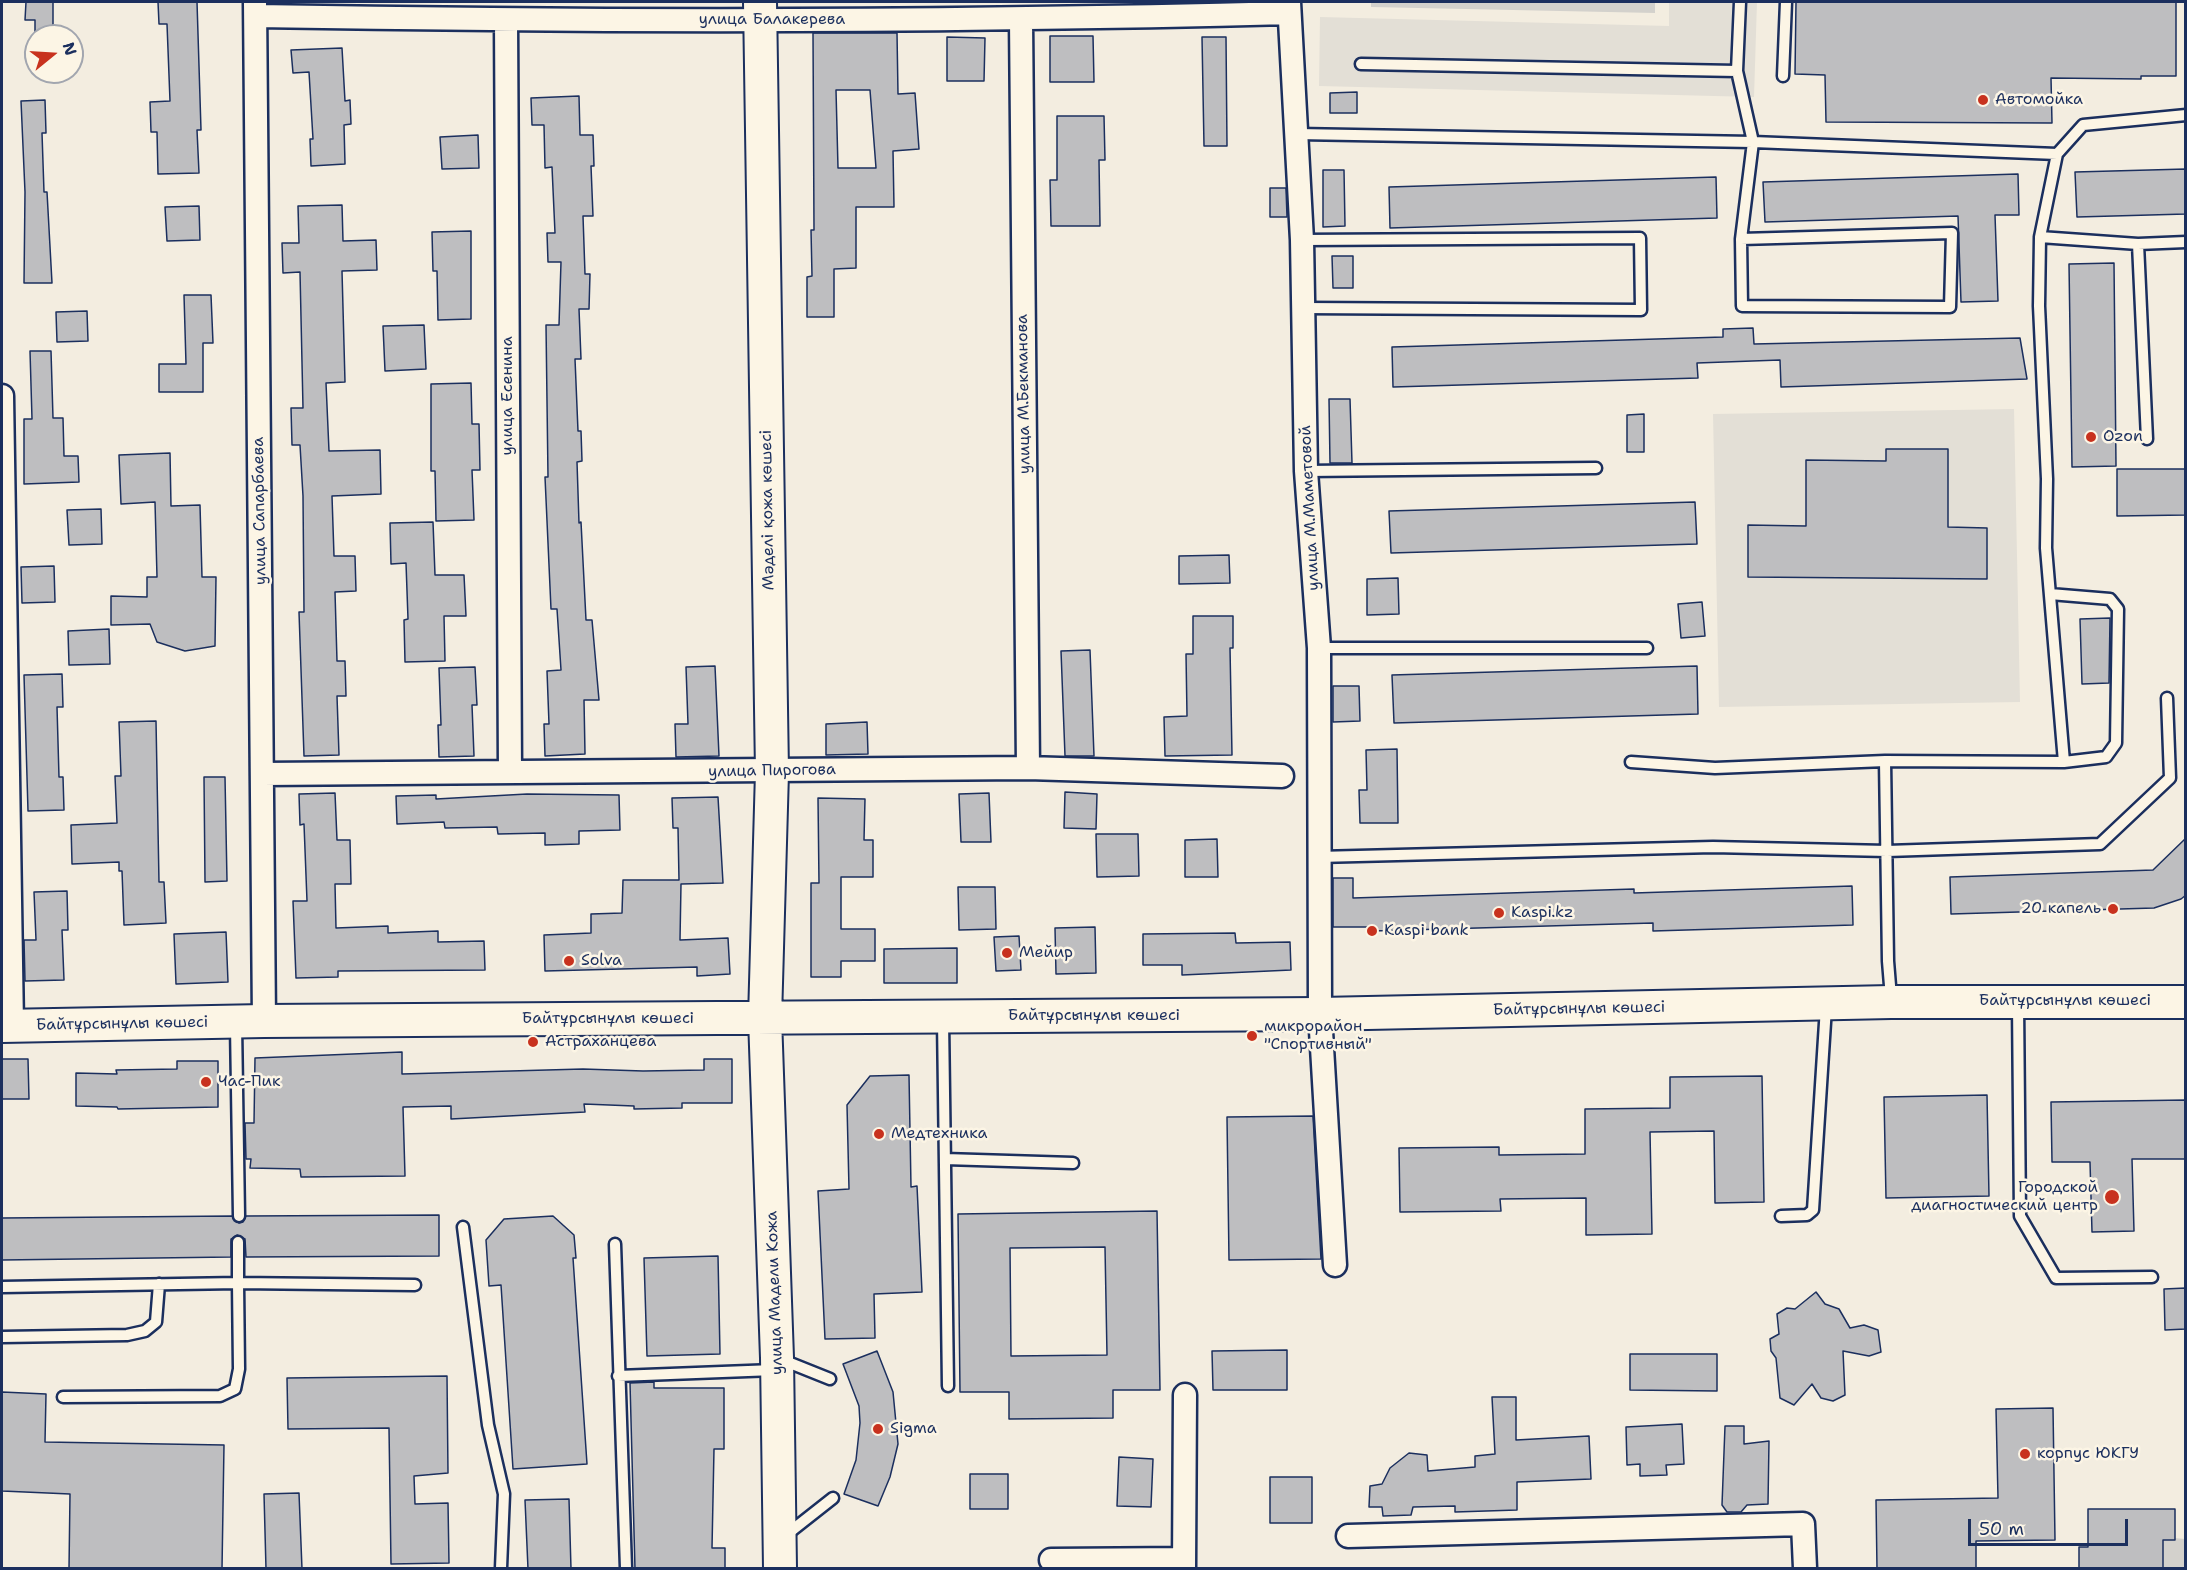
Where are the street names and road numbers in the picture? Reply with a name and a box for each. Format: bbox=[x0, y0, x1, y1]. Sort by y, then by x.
street label: улица Балакерева bbox=[699, 10, 845, 30]
street label: улица М.Бекманова bbox=[1013, 314, 1035, 474]
street label: улица Есенина bbox=[498, 336, 518, 456]
street label: улица М.Маметовой bbox=[1296, 425, 1324, 591]
street label: Мәделі қожа көшесі bbox=[757, 430, 779, 590]
street label: улица Сапарбаева bbox=[249, 437, 271, 585]
street label: улица Пирогова bbox=[708, 760, 836, 782]
street label: Байтұрсынұлы көшесі bbox=[1979, 991, 2151, 1011]
street label: Байтұрсынұлы көшесі bbox=[1493, 998, 1665, 1020]
street label: Байтұрсынұлы көшесі bbox=[1008, 1006, 1180, 1026]
street label: Байтұрсынұлы көшесі bbox=[522, 1009, 694, 1029]
street label: Байтұрсынұлы көшесі bbox=[36, 1013, 208, 1035]
street label: улица Мадели Кожа bbox=[763, 1211, 787, 1375]

